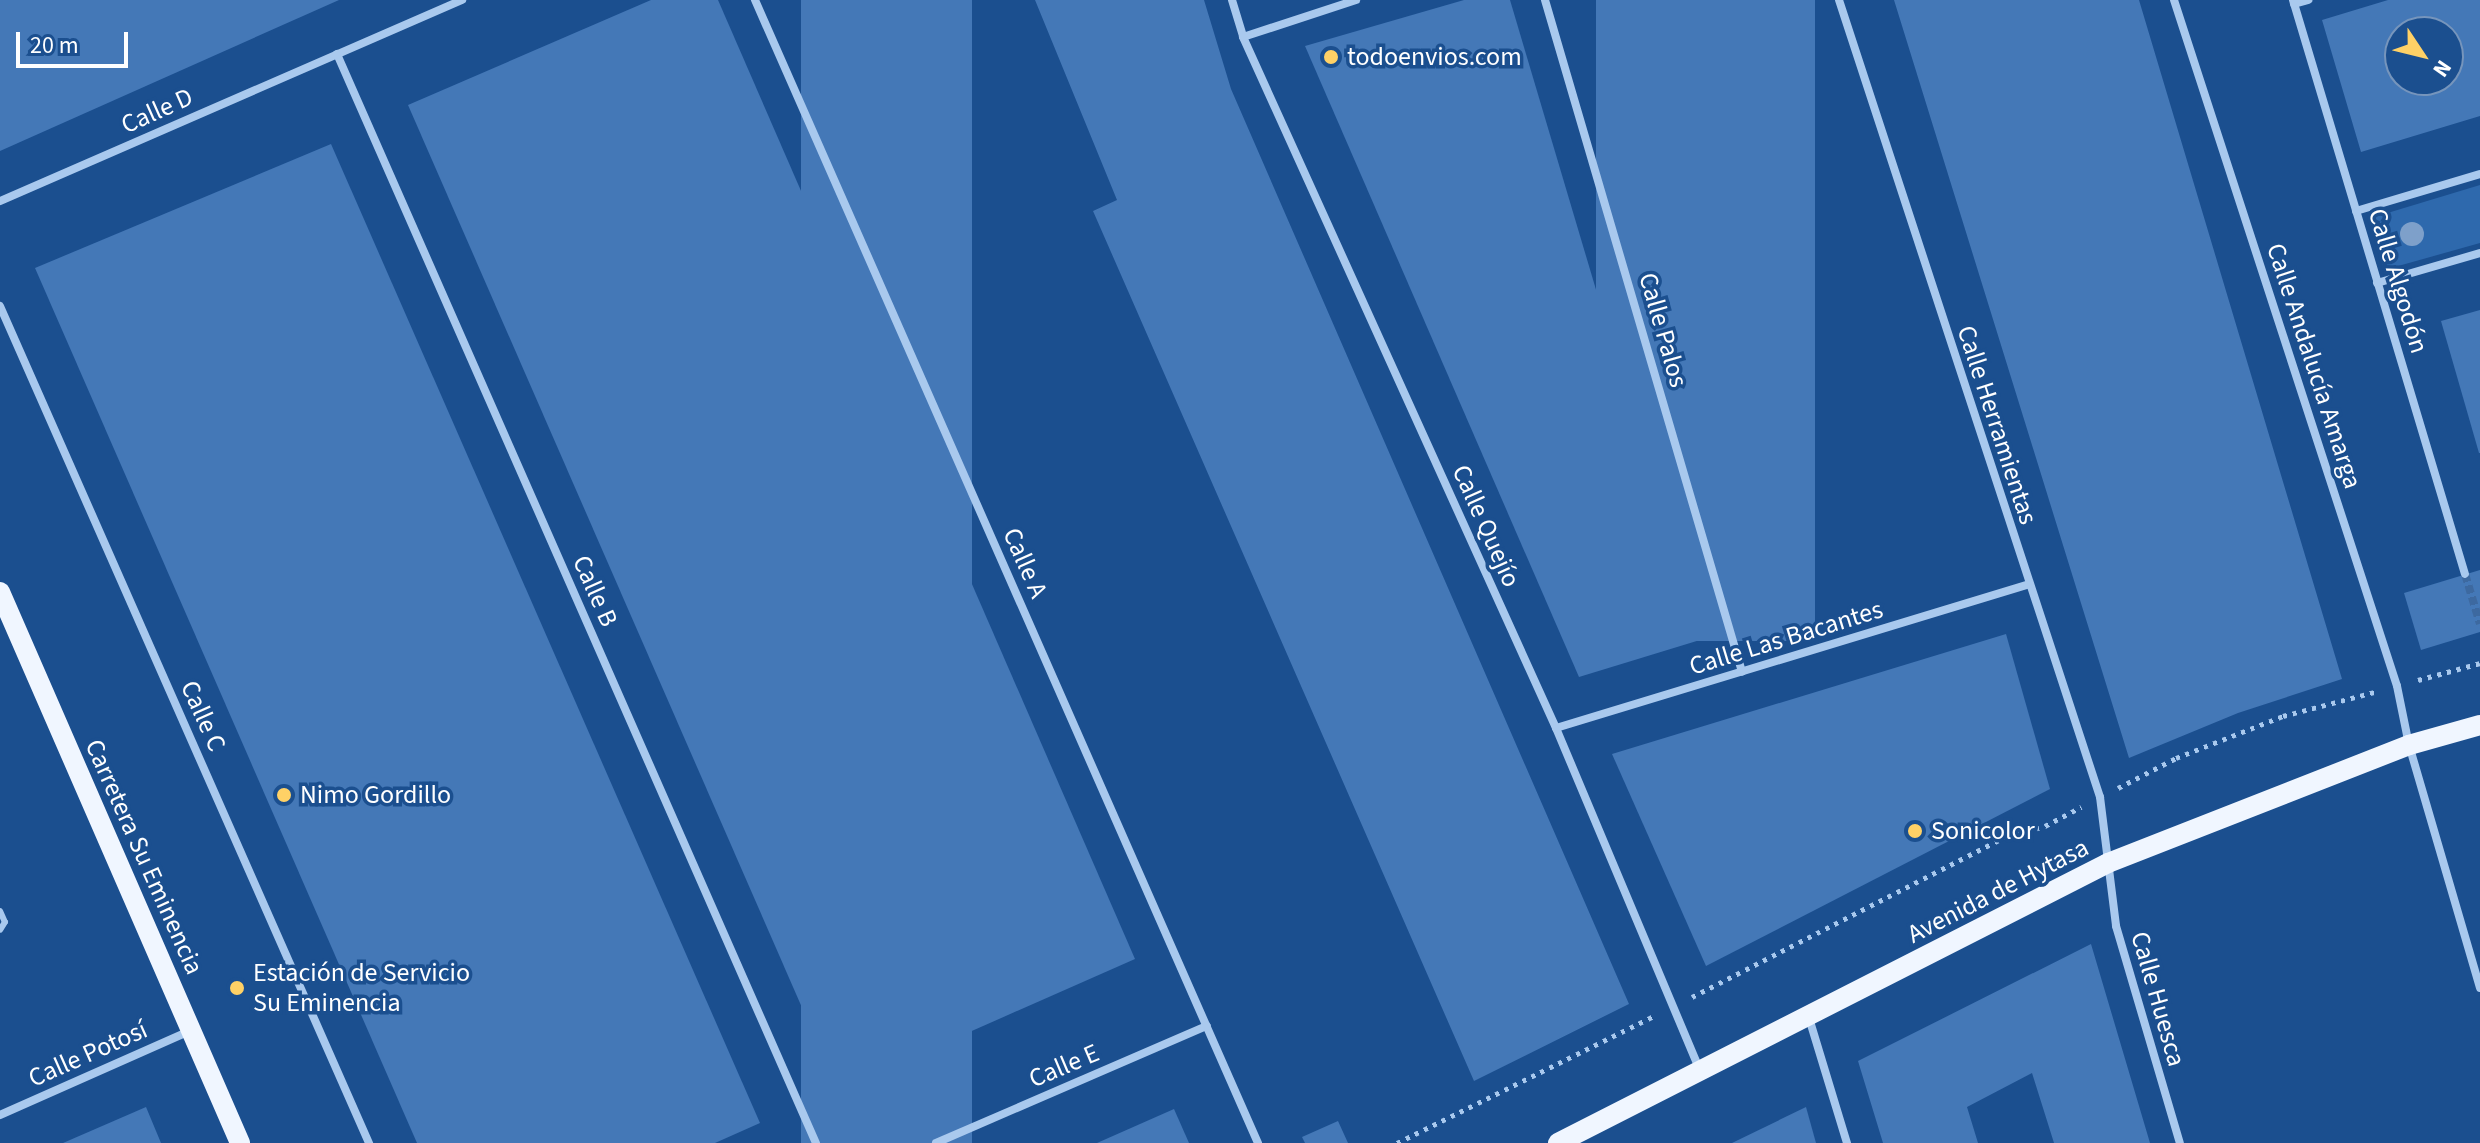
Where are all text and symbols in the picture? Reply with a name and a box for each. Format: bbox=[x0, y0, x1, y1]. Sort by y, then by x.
scale bar bbox=[20, 16, 132, 66]
north arrow bbox=[2384, 16, 2464, 96]
text: 20 m bbox=[30, 28, 79, 63]
place label: todoenvios.com bbox=[1347, 41, 1522, 73]
marker: todoenvios.com bbox=[1322, 48, 1340, 66]
text: N bbox=[2425, 53, 2459, 84]
street label: Calle D bbox=[116, 81, 198, 141]
street label: Calle Algodón bbox=[2361, 205, 2435, 357]
street label: Calle Andalucía Amarga bbox=[2260, 240, 2368, 492]
street label: Calle Palos bbox=[1632, 269, 1694, 391]
street label: Calle Herramientas bbox=[1950, 322, 2044, 528]
street label: Calle Quejío bbox=[1445, 460, 1527, 592]
street label: Calle A bbox=[996, 523, 1054, 603]
street label: Calle B bbox=[566, 551, 624, 631]
street label: Calle Las Bacantes bbox=[1685, 594, 1887, 682]
street label: Calle C bbox=[174, 676, 232, 756]
street label: Carretera Su Eminencia bbox=[78, 735, 210, 979]
place label: Nimo Gordillo bbox=[300, 779, 451, 811]
marker: Nimo Gordillo bbox=[275, 786, 293, 804]
place label: Sonicolor bbox=[1931, 815, 2035, 847]
marker: Sonicolor bbox=[1906, 822, 1924, 840]
street label: Avenida de Hytasa bbox=[1902, 832, 2094, 950]
street label: Calle Huesca bbox=[2124, 928, 2192, 1070]
place label: Estación de Servicio Su Eminencia bbox=[253, 957, 470, 1018]
marker: Estación de Servicio Su Eminencia bbox=[228, 979, 246, 997]
street label: Calle Potosí bbox=[24, 1014, 152, 1094]
street label: Calle E bbox=[1024, 1037, 1104, 1095]

